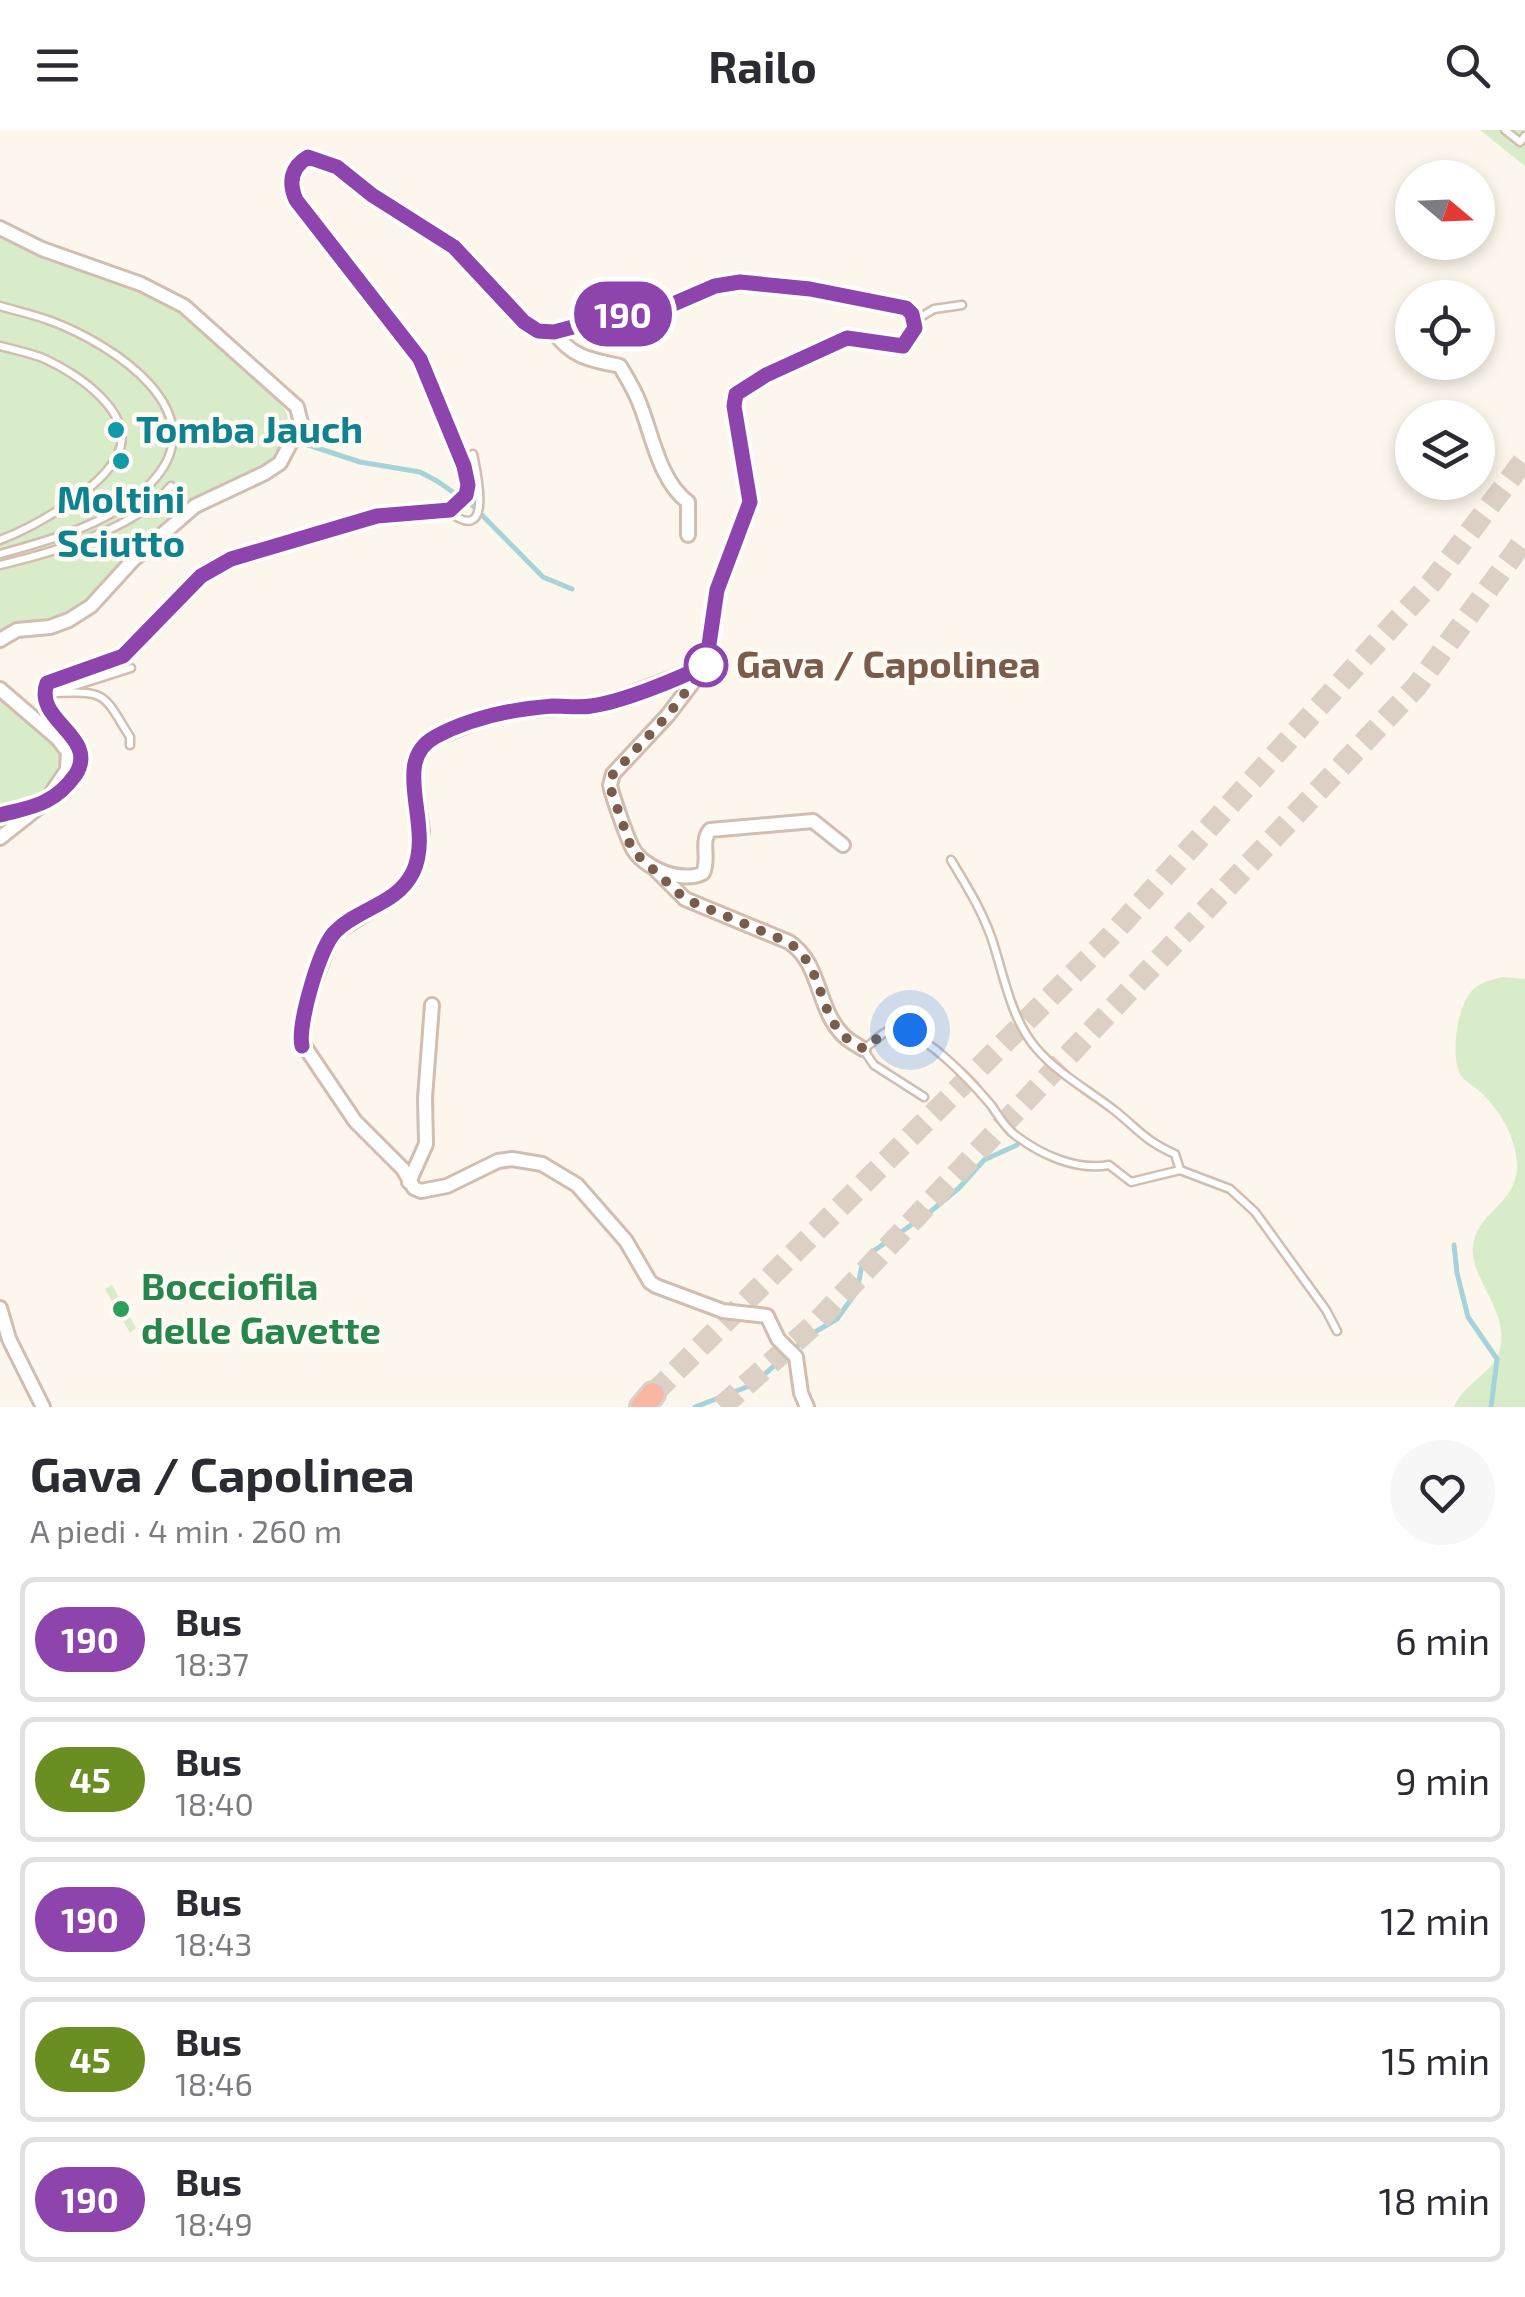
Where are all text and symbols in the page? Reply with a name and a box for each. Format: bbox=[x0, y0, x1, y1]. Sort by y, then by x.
icon: menu bbox=[30, 38, 85, 93]
text: Railo bbox=[708, 38, 817, 92]
icon: search bbox=[1440, 38, 1495, 93]
north arrow bbox=[1395, 160, 1495, 260]
map controls bbox=[1395, 160, 1495, 500]
button: locate bbox=[1395, 280, 1495, 380]
line badge: 190 bbox=[566, 282, 680, 346]
text: 190 bbox=[594, 293, 652, 335]
button: layers bbox=[1395, 400, 1495, 500]
place label: Tomba Jauch bbox=[136, 405, 363, 451]
marker: Tomba Jauch bbox=[105, 419, 127, 441]
marker: Moltini Sciutto bbox=[110, 450, 132, 472]
place label: Moltini Sciutto bbox=[57, 475, 185, 565]
place label: Gava / Capolinea bbox=[736, 640, 1041, 686]
marker: Gava / Capolinea bbox=[685, 644, 727, 686]
your location bbox=[885, 1005, 935, 1055]
place label: Bocciofila delle Gavette bbox=[141, 1262, 381, 1352]
marker: Bocciofila delle Gavette bbox=[110, 1298, 132, 1320]
button: heart bbox=[1390, 1440, 1495, 1545]
text: Gava / Capolinea bbox=[30, 1444, 415, 1502]
text: A piedi · 4 min · 260 m bbox=[30, 1511, 342, 1549]
text: Bus bbox=[175, 1598, 242, 1644]
text: 6 min bbox=[1395, 1617, 1490, 1663]
text: 190 bbox=[61, 1618, 119, 1660]
text: 18:37 bbox=[175, 1644, 249, 1682]
text: Bus bbox=[175, 1738, 242, 1784]
text: 9 min bbox=[1395, 1757, 1490, 1803]
text: 45 bbox=[69, 1758, 111, 1800]
text: 18:40 bbox=[175, 1784, 254, 1822]
text: Bus bbox=[175, 1878, 242, 1924]
text: 12 min bbox=[1380, 1897, 1490, 1943]
text: 190 bbox=[61, 1898, 119, 1940]
text: 18:43 bbox=[175, 1924, 252, 1962]
text: Bus bbox=[175, 2018, 242, 2064]
text: 15 min bbox=[1381, 2037, 1490, 2083]
text: 45 bbox=[69, 2038, 111, 2080]
text: 18:46 bbox=[175, 2064, 253, 2102]
text: Bus bbox=[175, 2158, 242, 2204]
text: 18 min bbox=[1379, 2177, 1490, 2223]
text: 190 bbox=[61, 2178, 119, 2220]
text: 18:49 bbox=[175, 2204, 253, 2242]

